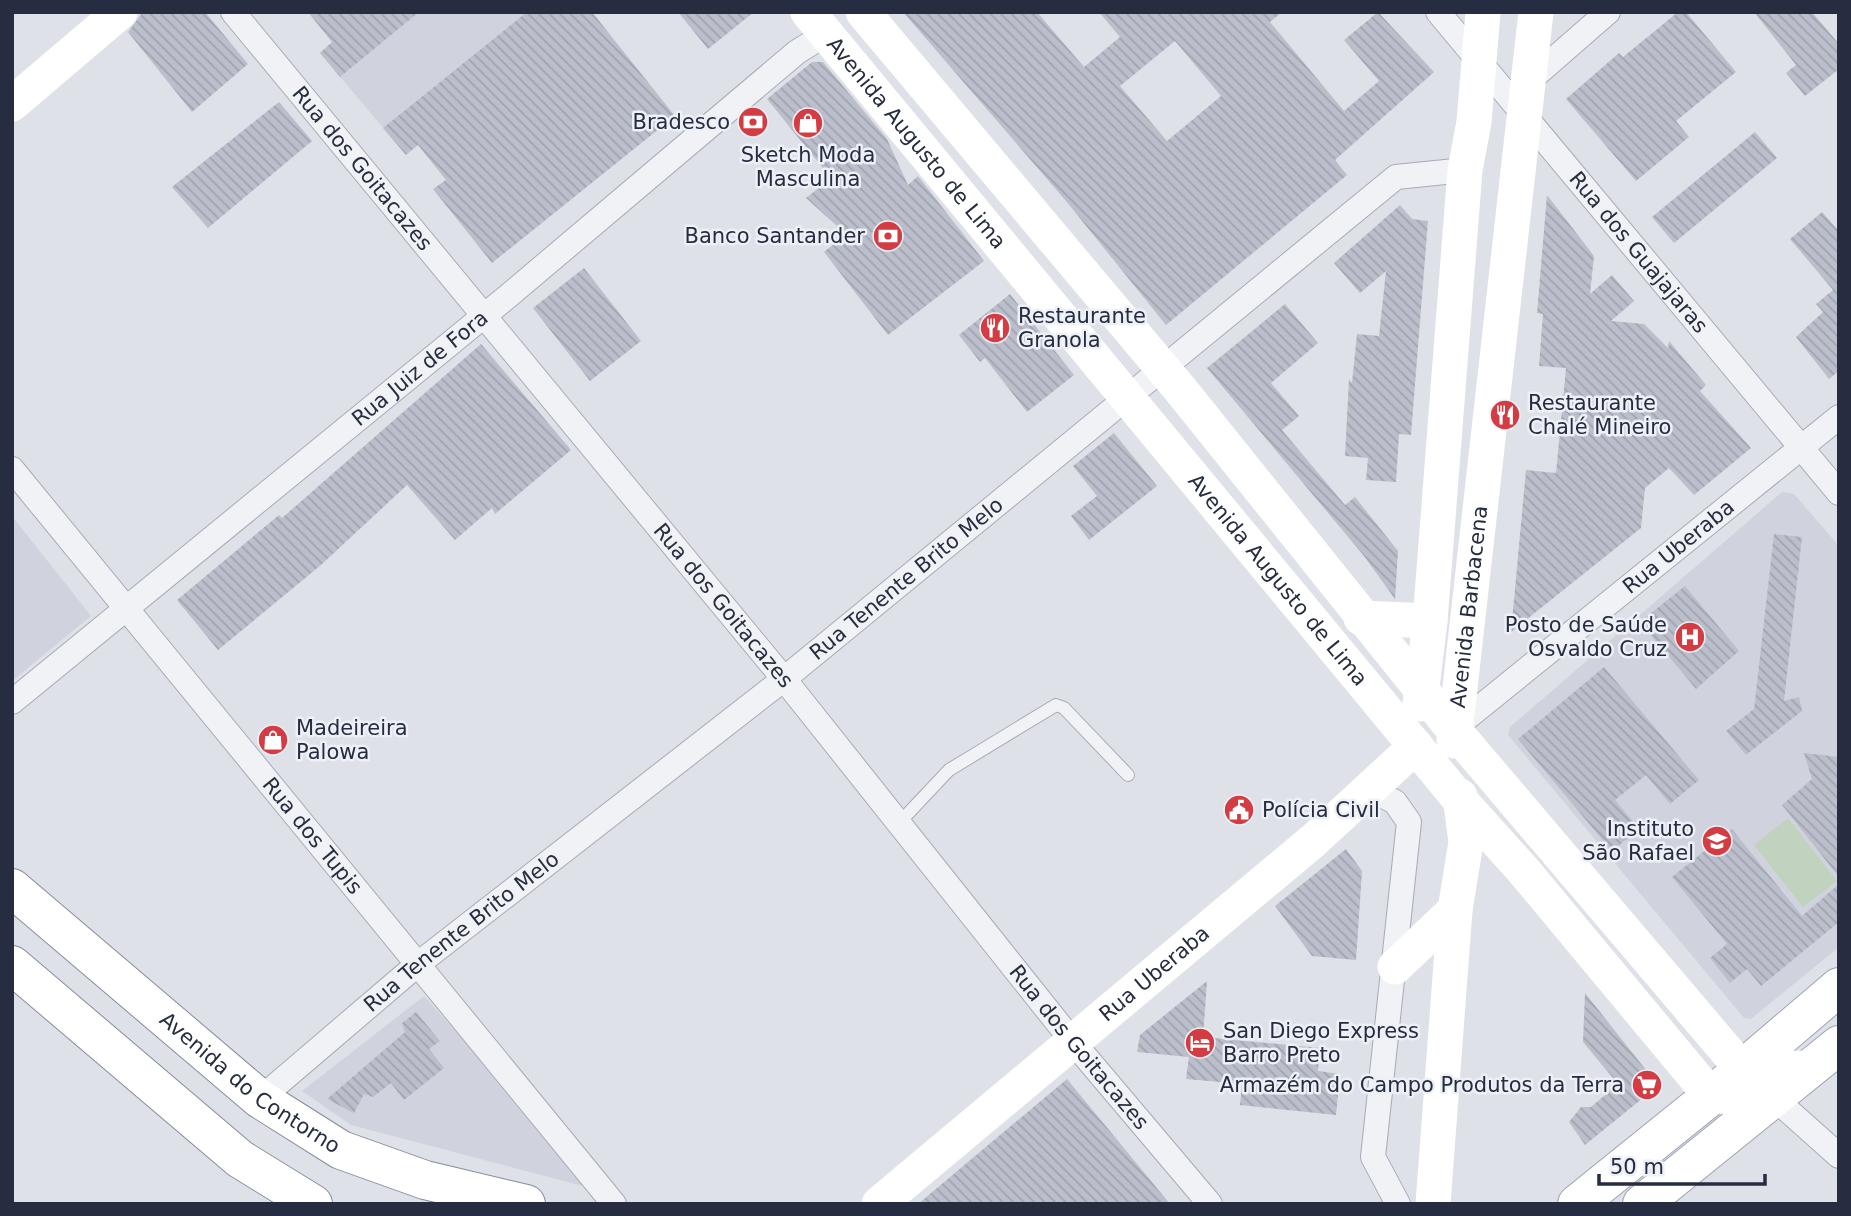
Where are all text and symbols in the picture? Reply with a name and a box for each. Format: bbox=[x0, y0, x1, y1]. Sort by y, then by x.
street label: Avenida Augusto de Lima bbox=[822, 32, 1011, 254]
street label: Rua dos Goitacazes bbox=[288, 82, 437, 255]
bank icon: Bradesco bbox=[736, 105, 770, 139]
shop icon: Sketch Moda Masculina bbox=[791, 106, 825, 140]
place label: Bradesco bbox=[633, 110, 730, 134]
place label: Sketch Moda Masculina bbox=[741, 143, 875, 191]
street label: Rua dos Guajajaras bbox=[1564, 167, 1713, 338]
bank icon: Banco Santander bbox=[871, 219, 905, 253]
place label: Banco Santander bbox=[685, 224, 865, 248]
place label: Restaurante Granola bbox=[1018, 304, 1146, 352]
street label: Rua Juiz de Fora bbox=[347, 306, 493, 431]
restaurant icon: Restaurante Granola bbox=[978, 311, 1012, 345]
place label: Restaurante Chalé Mineiro bbox=[1528, 391, 1671, 439]
restaurant icon: Restaurante Chalé Mineiro bbox=[1488, 398, 1522, 432]
street label: Avenida Augusto de Lima bbox=[1183, 469, 1372, 691]
street label: Rua Tenente Brito Melo bbox=[805, 492, 1008, 665]
street label: Rua Uberaba bbox=[1618, 495, 1739, 599]
street label: Avenida Barbacena bbox=[1446, 504, 1492, 709]
street label: Rua dos Goitacazes bbox=[649, 519, 798, 693]
place label: Posto de Saúde Osvaldo Cruz bbox=[1505, 613, 1667, 661]
hospital icon: Posto de Saúde Osvaldo Cruz bbox=[1673, 620, 1707, 654]
place label: Madeireira Palowa bbox=[296, 716, 408, 764]
shop icon: Madeireira Palowa bbox=[256, 723, 290, 757]
street label: Rua dos Tupis bbox=[258, 773, 367, 899]
public building icon: Polícia Civil bbox=[1222, 793, 1256, 827]
place label: Polícia Civil bbox=[1262, 798, 1380, 822]
place label: Instituto São Rafael bbox=[1582, 817, 1694, 865]
school or university icon: Instituto São Rafael bbox=[1700, 824, 1734, 858]
street label: Rua Tenente Brito Melo bbox=[359, 847, 564, 1017]
street label: Rua Uberaba bbox=[1095, 921, 1214, 1026]
street label: Rua dos Goitacazes bbox=[1004, 960, 1154, 1134]
street label: Avenida do Contorno bbox=[155, 1007, 345, 1158]
place label: San Diego Express Barro Preto bbox=[1223, 1019, 1419, 1067]
hotel icon: San Diego Express Barro Preto bbox=[1183, 1026, 1217, 1060]
supermarket icon: Armazém do Campo Produtos da Terra bbox=[1630, 1068, 1664, 1102]
place label: Armazém do Campo Produtos da Terra bbox=[1220, 1073, 1624, 1097]
scale bar bbox=[1599, 1142, 1765, 1186]
text: 50 m bbox=[1610, 1155, 1664, 1179]

